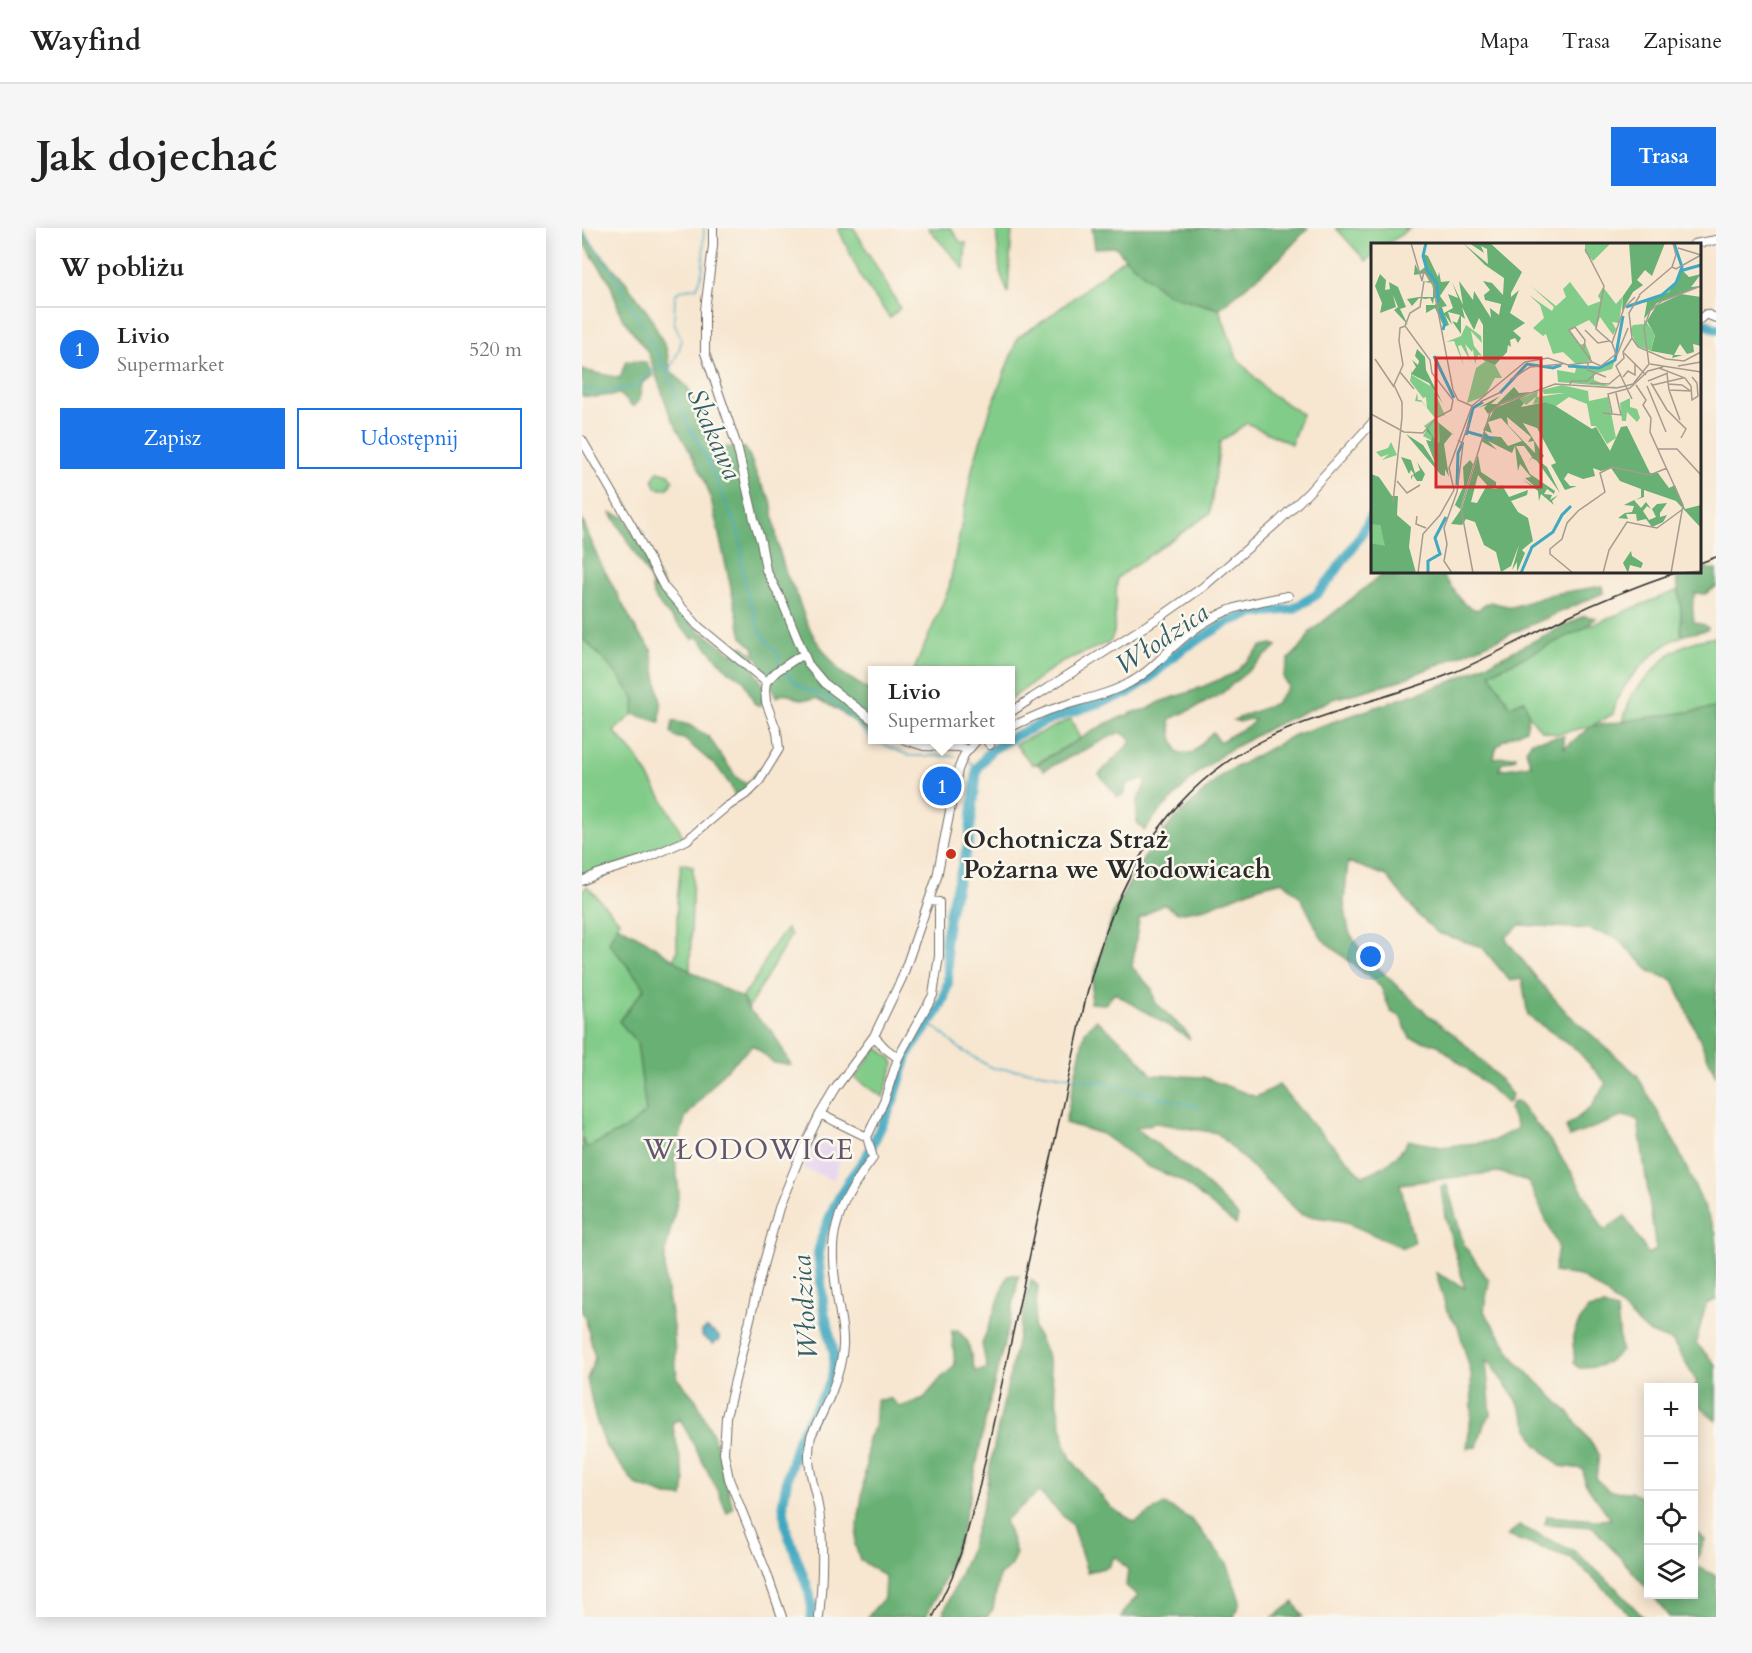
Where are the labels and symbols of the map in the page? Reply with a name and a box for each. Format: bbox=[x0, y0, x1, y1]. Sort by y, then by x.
inset map bbox=[1371, 243, 1701, 573]
water label: Skakawa bbox=[677, 382, 751, 486]
water label: Włodzica bbox=[1108, 594, 1216, 684]
pin: 1 bbox=[922, 764, 962, 808]
place label: Ochotnicza Straż Pożarna we Włodowicach bbox=[963, 822, 1271, 887]
marker: Ochotnicza Straż Pożarna we Włodowicach bbox=[944, 847, 958, 861]
your location bbox=[1356, 942, 1385, 971]
district label: WŁODOWICE bbox=[642, 1131, 855, 1169]
water label: Włodzica bbox=[783, 1253, 827, 1361]

